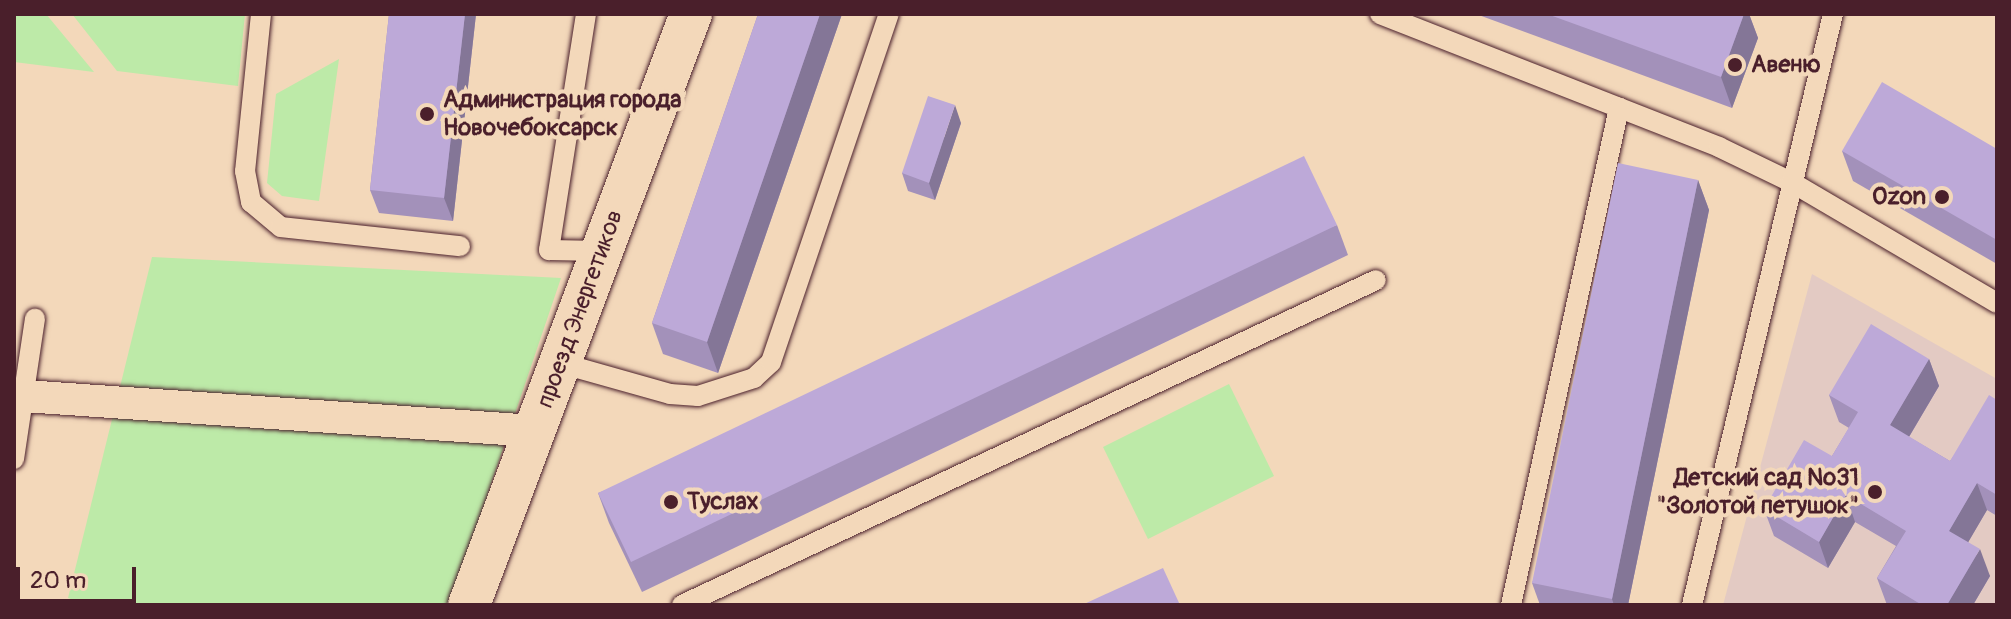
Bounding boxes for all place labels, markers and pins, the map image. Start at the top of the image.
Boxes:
place label: Авеню [1751,51,1821,79]
marker: Авеню [1726,56,1744,74]
place label: Администрация города Новочебоксарск [443,86,681,142]
marker: Администрация города Новочебоксарск [418,105,436,123]
place label: Ozon [1872,183,1926,211]
marker: Ozon [1933,188,1951,206]
place label: Детский сад №31 "Золотой петушок" [1656,464,1859,520]
marker: Детский сад №31 "Золотой петушок" [1866,483,1884,501]
place label: Туслах [687,488,759,516]
marker: Туслах [662,493,680,511]

